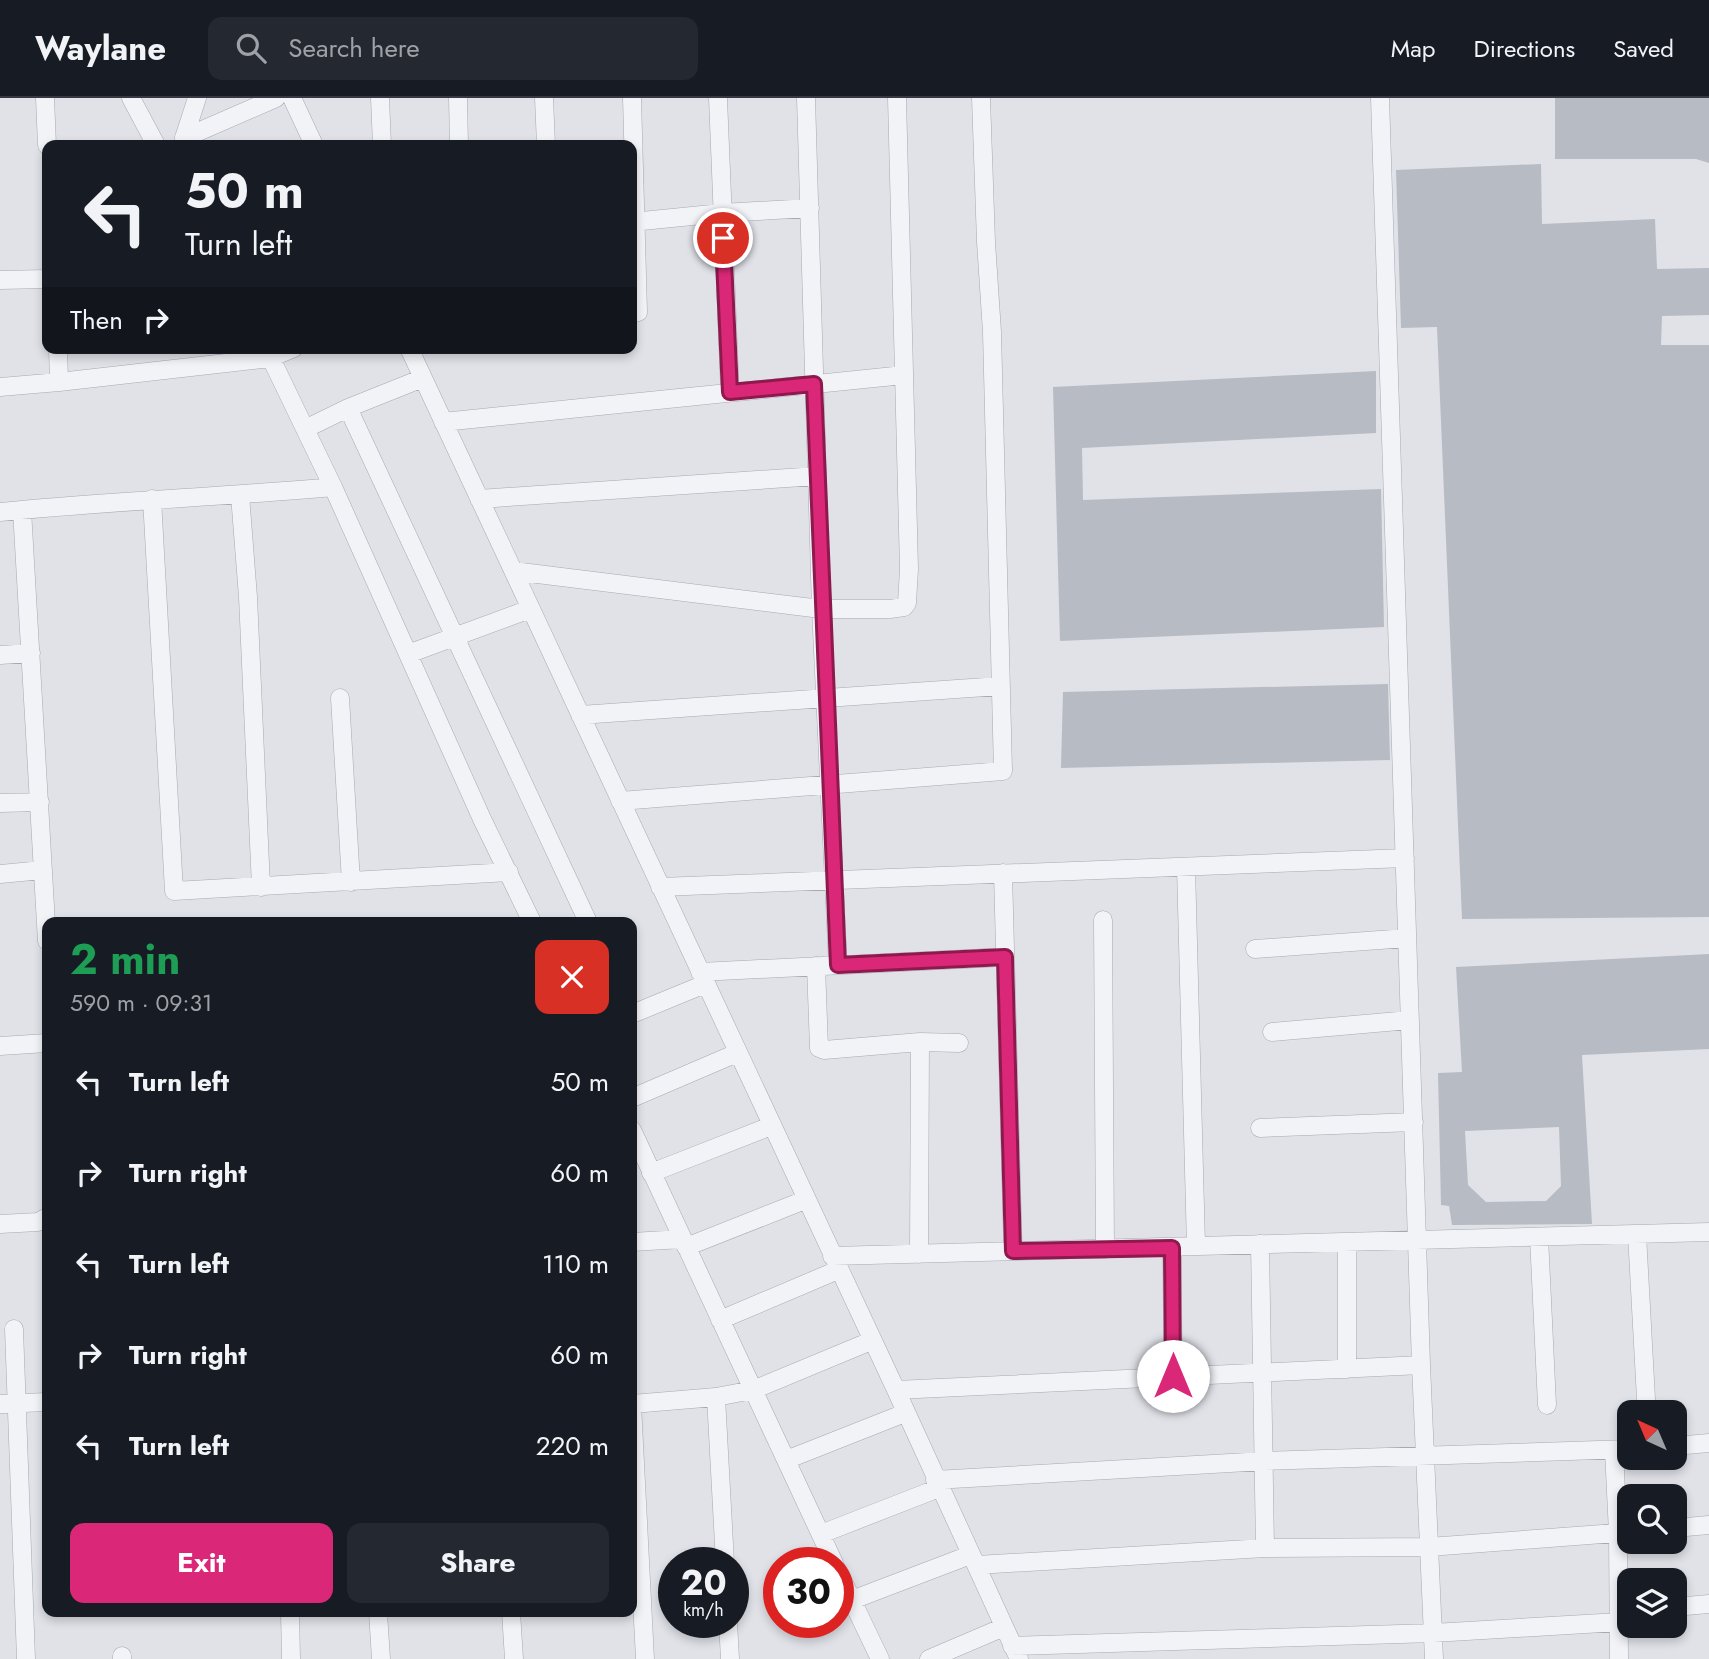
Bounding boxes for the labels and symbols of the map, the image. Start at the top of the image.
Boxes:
pin [693,208,753,268]
position arrow [1136,1339,1210,1413]
north arrow [1617,1400,1687,1470]
speed limit sign: 30 [763,1547,854,1638]

